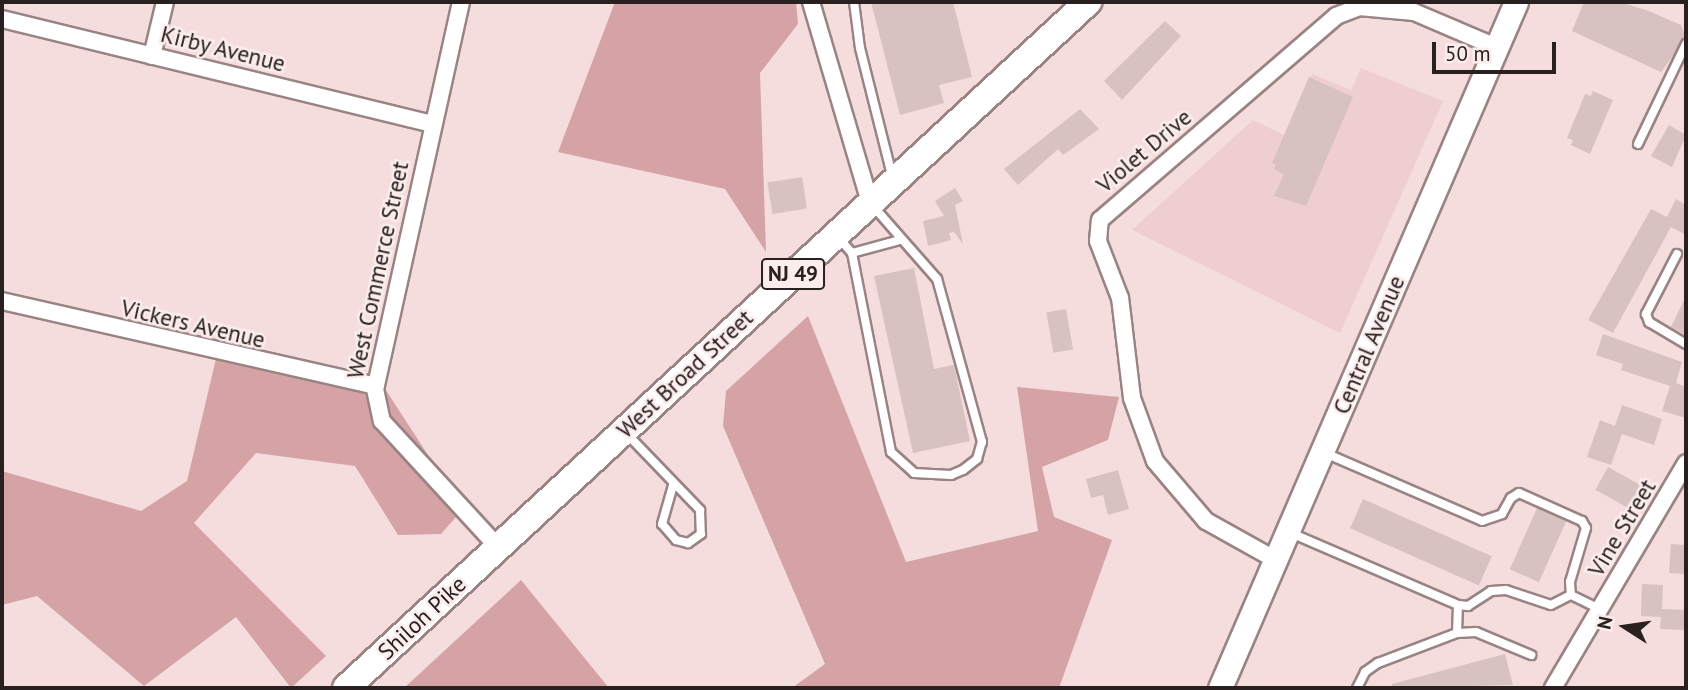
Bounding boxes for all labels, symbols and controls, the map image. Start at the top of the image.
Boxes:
street label: Kirby Avenue [157,20,289,78]
scale bar [1436,28,1560,72]
text: 50 m [1445,40,1491,67]
street label: Violet Drive [1091,103,1197,199]
street label: West Commerce Street [341,159,415,381]
road number: NJ 49 [760,256,826,292]
street label: Central Avenue [1327,271,1411,419]
street label: Vickers Avenue [118,294,268,354]
street label: West Broad Street [611,304,759,444]
street label: Vine Street [1582,474,1662,582]
street label: Shiloh Pike [372,570,472,666]
north arrow [1590,592,1660,662]
text: N [1591,614,1617,631]

